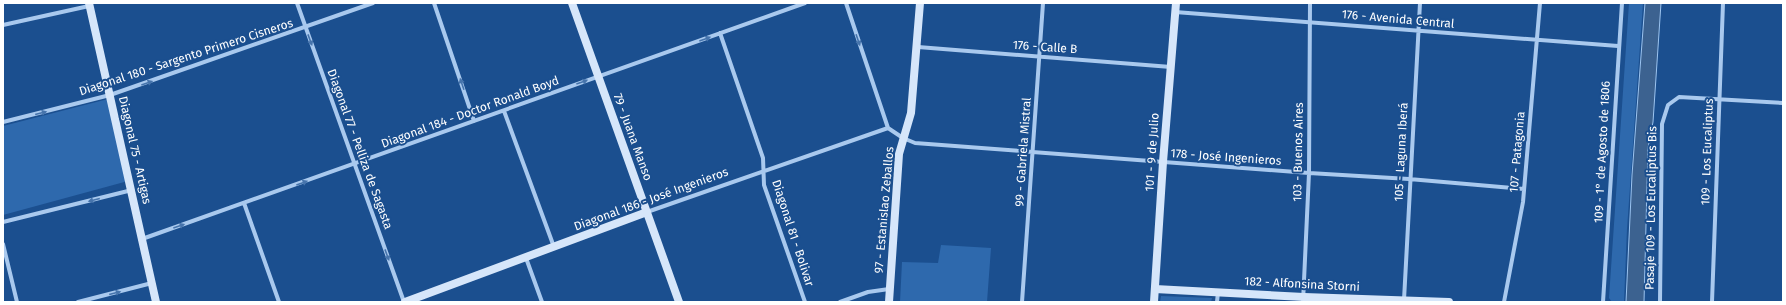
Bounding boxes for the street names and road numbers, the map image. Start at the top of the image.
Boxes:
street label: 176 - Avenida Central [1341,7,1455,31]
street label: Diagonal 180 - Sargento Primero Cisneros [77,16,295,98]
street label: 176 - Calle B [1012,38,1078,56]
street label: Diagonal 77 - Pelliza de Sagasta [324,67,396,231]
street label: Diagonal 184 - Doctor Ronald Boyd [379,73,561,151]
street label: 109 - 1° de Agosto de 1806 [1591,80,1613,224]
street label: 79 - Juana Manso [611,91,655,183]
street label: Diagonal 75 - Artigas [116,95,154,206]
street label: 99 - Gabriela Mistral [1012,96,1034,207]
street label: 109 - Los Eucaliptus [1698,98,1716,206]
street label: 103 - Buenos Aires [1290,102,1306,202]
street label: 105 - Laguna Iberá [1391,102,1411,202]
street label: 107 - Patagonia [1506,111,1528,193]
street label: 101 - 9 de Julio [1142,112,1162,192]
street label: Pasaje 109 - Los Eucaliptus Bis [1643,125,1659,290]
street label: 97 - Estanislao Zeballos [871,146,897,274]
street label: 178 - José Ingenieros [1170,146,1282,168]
street label: Diagonal 186 - José Ingenieros [572,164,730,233]
street label: Diagonal 81 - Bolivar [769,178,817,289]
street label: 182 - Alfonsina Storni [1244,274,1360,294]

